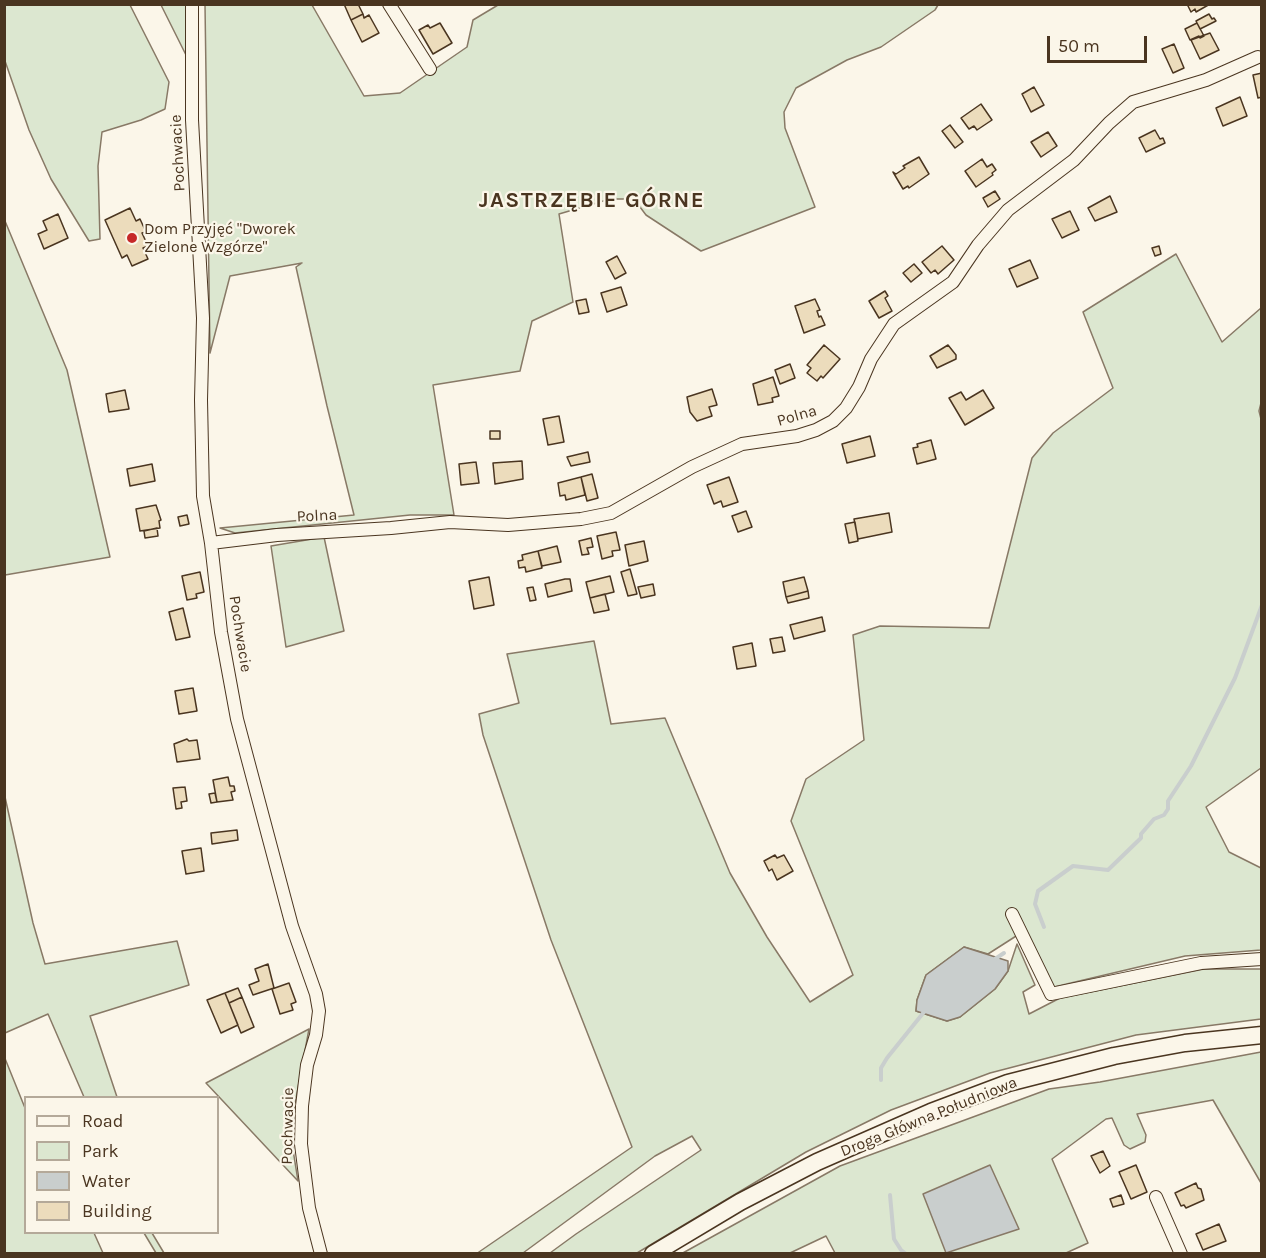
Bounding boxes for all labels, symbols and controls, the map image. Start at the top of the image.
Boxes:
scale bar [1050,24,1150,62]
text: 50 m [1058,35,1100,57]
street label: Pochwacie [166,114,190,192]
district label: JASTRZĘBIE GÓRNE [479,188,705,214]
place label: Dom Przyjęć "Dworek Zielone Wzgórze" [144,219,296,257]
marker: Dom Przyjęć "Dworek Zielone Wzgórze" [125,231,139,245]
street label: Polna [775,401,819,431]
street label: Polna [296,505,338,527]
street label: Pochwacie [224,594,256,674]
street label: Droga Główna Południowa [838,1073,1020,1161]
street label: Pochwacie [278,1087,298,1165]
legend [24,1096,219,1234]
text: Road [82,1110,123,1132]
text: Park [82,1140,119,1162]
text: Water [82,1170,130,1192]
text: Building [82,1200,152,1222]

